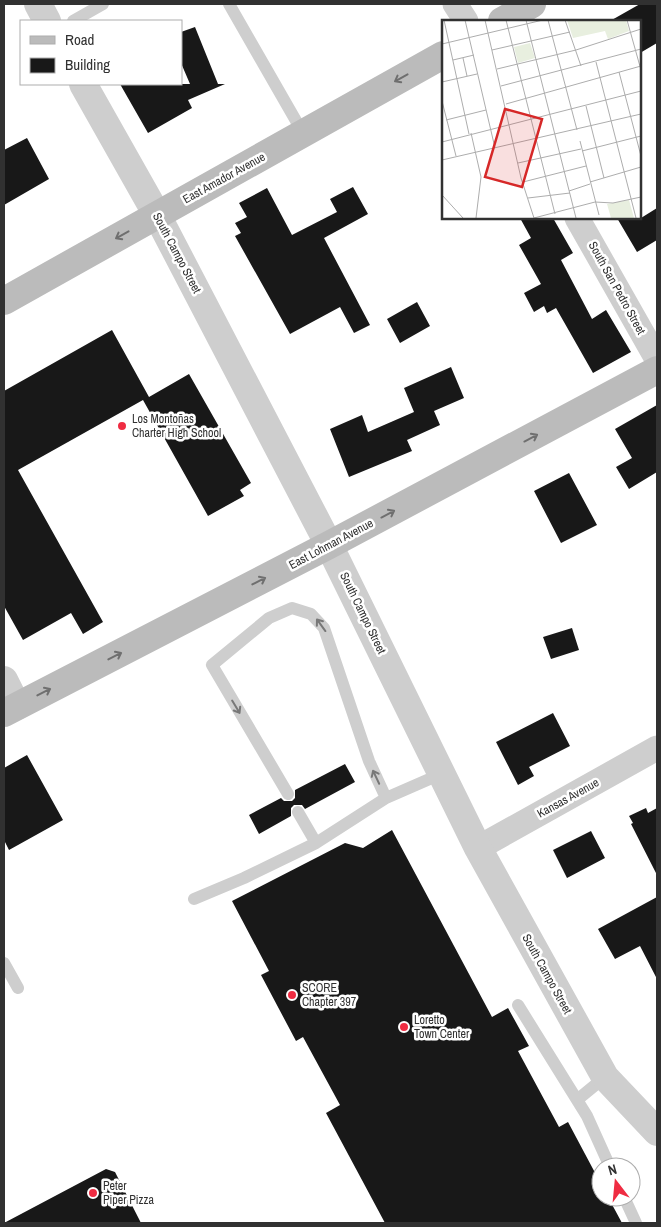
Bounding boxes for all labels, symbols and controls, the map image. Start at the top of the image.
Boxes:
legend [20,20,182,85]
inset map [442,20,641,219]
text: Road [65,29,94,50]
text: Building [65,54,110,75]
one-way arrow [394,74,409,84]
street label: East Amador Avenue [180,149,268,207]
street label: South Campo Street [149,210,205,296]
one-way arrow [115,231,130,240]
street label: South San Pedro Street [585,239,649,338]
place label: Los Montoñas Charter High School [132,411,221,441]
marker: Los Montoñas Charter High School [116,420,128,432]
one-way arrow [523,432,538,442]
one-way arrow [380,509,395,519]
street label: East Lohman Avenue [286,515,376,573]
street label: South Campo Street [336,569,390,657]
one-way arrow [252,576,267,586]
one-way arrow [315,619,326,632]
one-way arrow [107,651,122,660]
one-way arrow [37,687,52,697]
one-way arrow [232,700,242,714]
one-way arrow [371,770,381,785]
street label: Kansas Avenue [534,774,602,822]
street label: South Campo Street [518,931,576,1017]
place label: SCORE Chapter 397 [302,980,357,1010]
marker: SCORE Chapter 397 [286,989,298,1001]
place label: Loretto Town Center [414,1012,470,1042]
marker: Loretto Town Center [398,1021,410,1033]
north arrow [591,1157,641,1207]
text: N [606,1160,619,1179]
place label: Peter Piper Pizza [103,1178,154,1208]
marker: Peter Piper Pizza [87,1187,99,1199]

